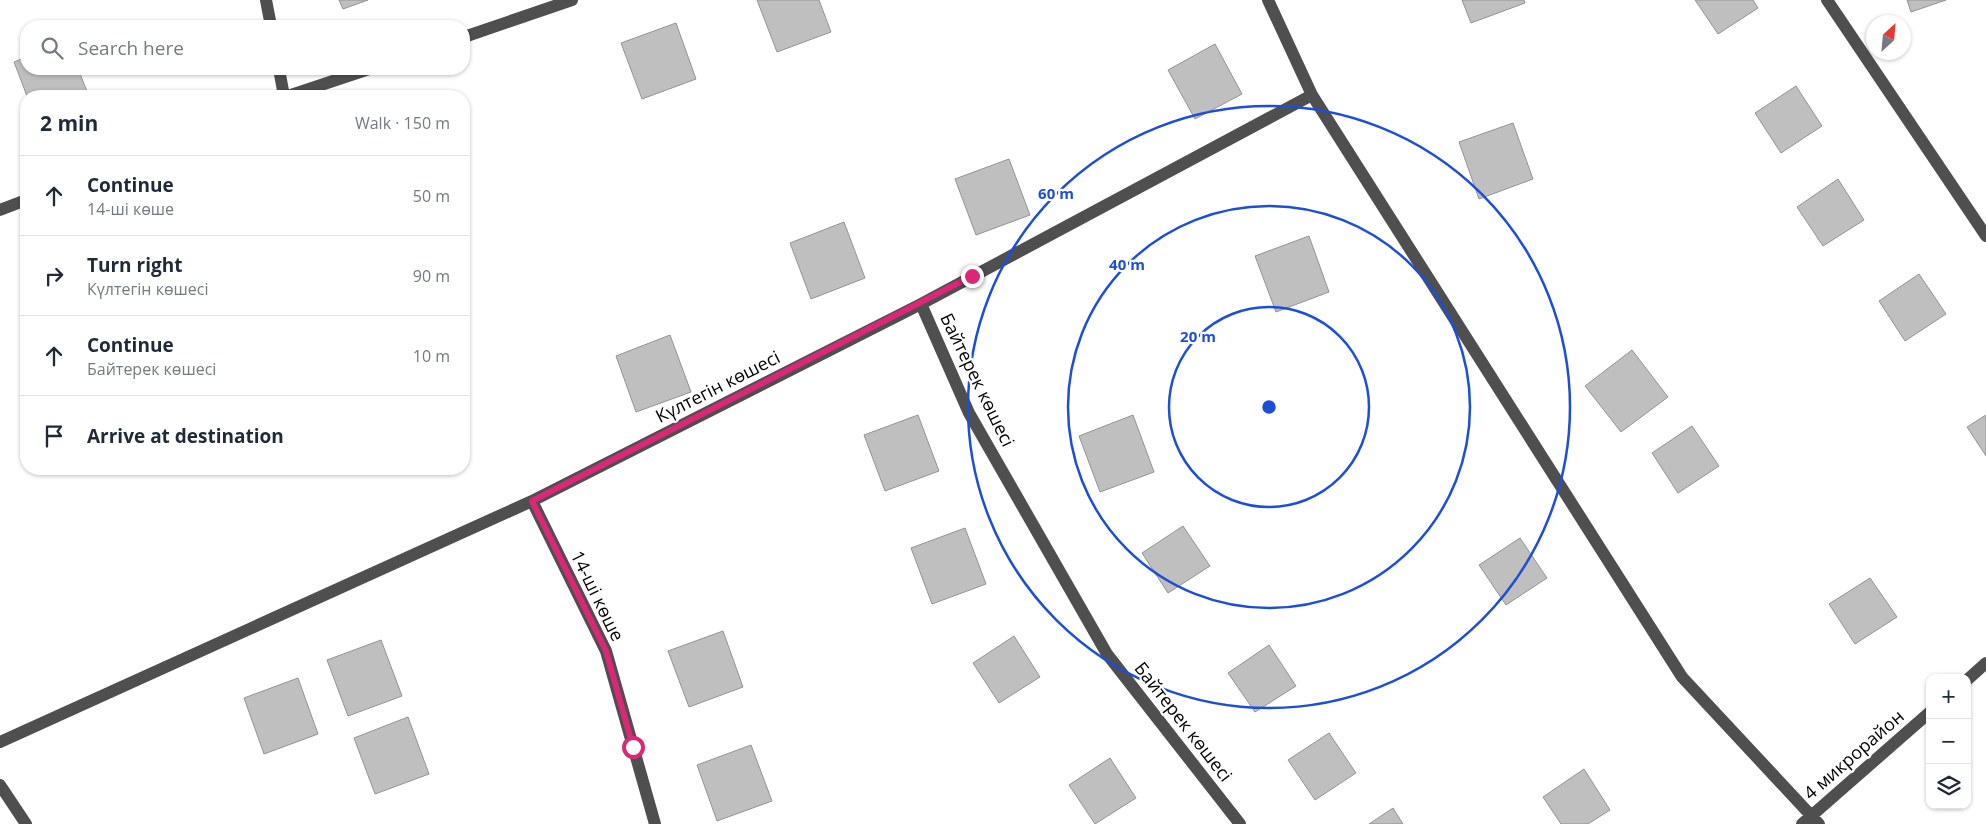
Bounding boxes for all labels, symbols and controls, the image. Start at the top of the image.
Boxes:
north arrow [1866,15,1911,60]
search box [20,20,470,75]
icon: search [38,34,66,62]
text: Search here [78,35,184,61]
text: 2 min [40,109,98,137]
text: Walk · 150 m [355,112,450,134]
text: Continue [87,172,174,198]
icon: ahead [40,182,68,210]
text: 60 m [1038,183,1074,203]
text: 50 m [413,185,450,207]
text: 14-ші көше [87,198,174,220]
text: Turn right [87,252,182,278]
text: 40 m [1109,254,1145,274]
icon: right [40,262,68,290]
text: 90 m [413,265,450,287]
route end [961,265,984,288]
text: Күлтегін көшесі [87,278,208,300]
street label: Байтерек көшесі [935,309,1021,450]
text: 20 m [1180,326,1216,346]
text: Continue [87,332,174,358]
icon: ahead [40,342,68,370]
street label: Күлтегін көшесі [651,344,784,428]
text: 10 m [413,345,450,367]
text: Байтерек көшесі [87,358,216,380]
centre of rings [1260,398,1278,416]
icon: arrive [40,422,68,450]
text: Arrive at destination [87,423,284,449]
street label: 14-ші көше [566,546,630,645]
street label: Байтерек көшесі [1130,657,1238,786]
map controls [1926,674,1971,809]
button: + [1926,674,1971,719]
street label: 4 микрорайон [1798,704,1909,804]
button: − [1926,719,1971,764]
route start [622,736,645,759]
button: layers [1926,764,1971,809]

